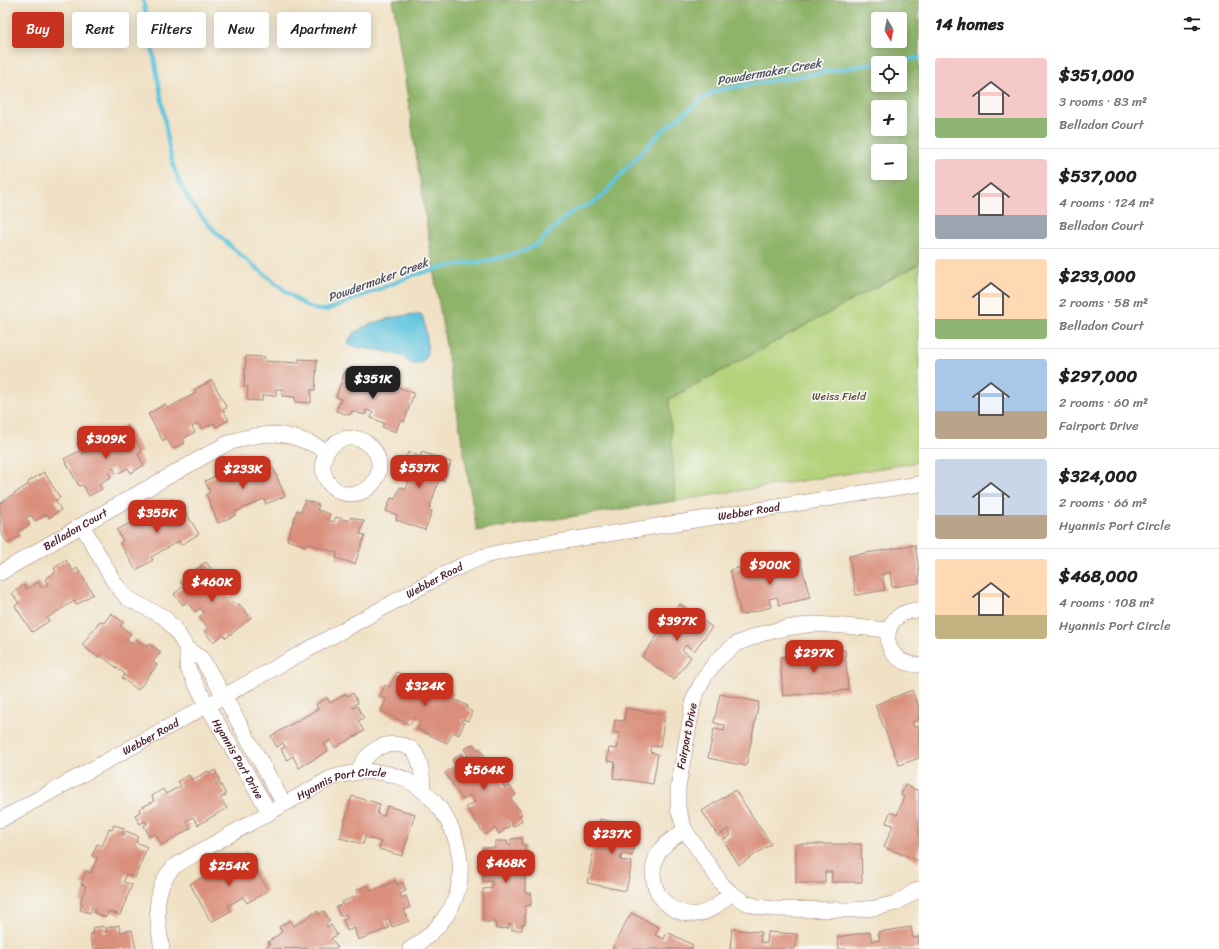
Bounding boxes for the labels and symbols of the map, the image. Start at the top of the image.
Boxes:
north arrow [871,12,907,48]
water label: Powdermaker Creek [715,52,825,92]
water label: Powdermaker Creek [325,251,433,308]
pin: $351K [345,366,401,400]
park label: Weiss Field [812,387,867,406]
pin: $309K [78,426,134,460]
pin: $537K [391,455,447,489]
pin: $233K [215,456,271,490]
street label: Webber Road [716,497,782,526]
pin: $355K [129,500,185,534]
street label: Belladon Court [39,503,111,555]
pin: $900K [742,552,798,586]
street label: Webber Road [402,557,467,603]
pin: $460K [184,569,240,603]
pin: $397K [649,608,705,642]
pin: $297K [786,640,842,674]
pin: $324K [397,673,453,707]
street label: Fairport Drive [671,701,703,771]
street label: Webber Road [119,713,184,760]
street label: Hyannis Port Drive [207,715,269,803]
pin: $564K [456,757,512,791]
street label: Hyannis Port Circle [293,762,388,805]
pin: $237K [584,821,640,855]
pin: $468K [478,850,534,884]
pin: $254K [201,853,257,887]

